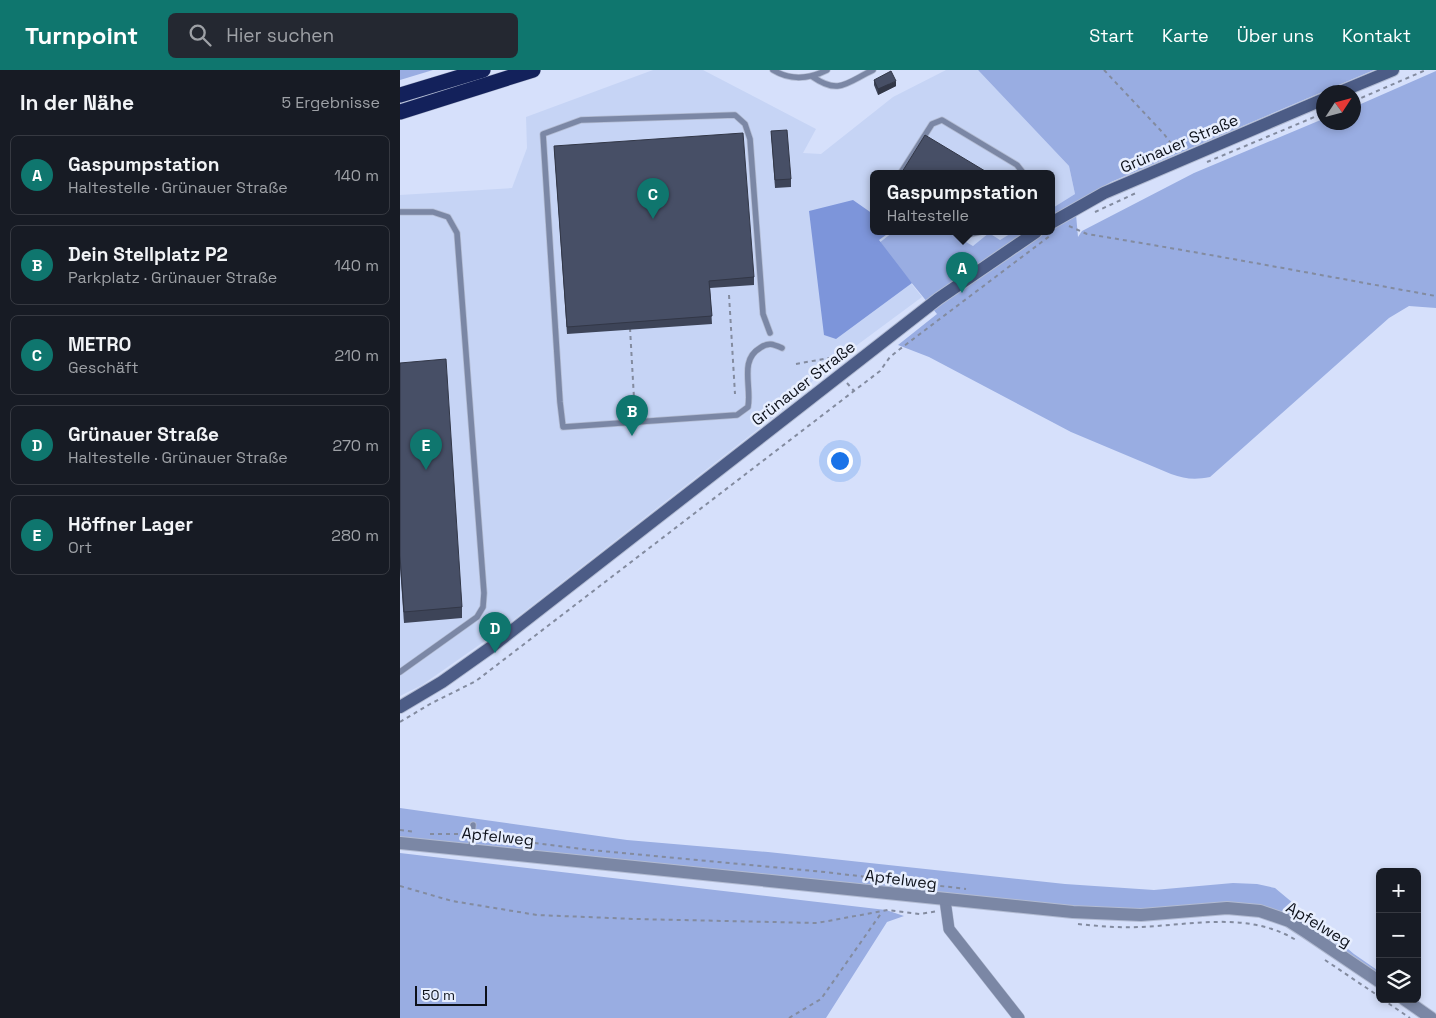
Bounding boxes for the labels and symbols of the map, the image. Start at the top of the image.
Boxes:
north arrow [1316,85,1361,130]
street label: Grünauer Straße [1117,109,1241,178]
pin: C [637,178,669,219]
pin: A [946,252,978,293]
street label: Grünauer Straße [747,336,860,431]
pin: B [616,395,648,436]
pin: E [410,429,442,470]
your location [827,448,853,474]
pin: D [479,612,511,653]
street label: Apfelweg [461,822,535,851]
street label: Apfelweg [864,865,938,894]
street label: Apfelweg [1282,897,1355,952]
scale bar [415,983,488,1006]

